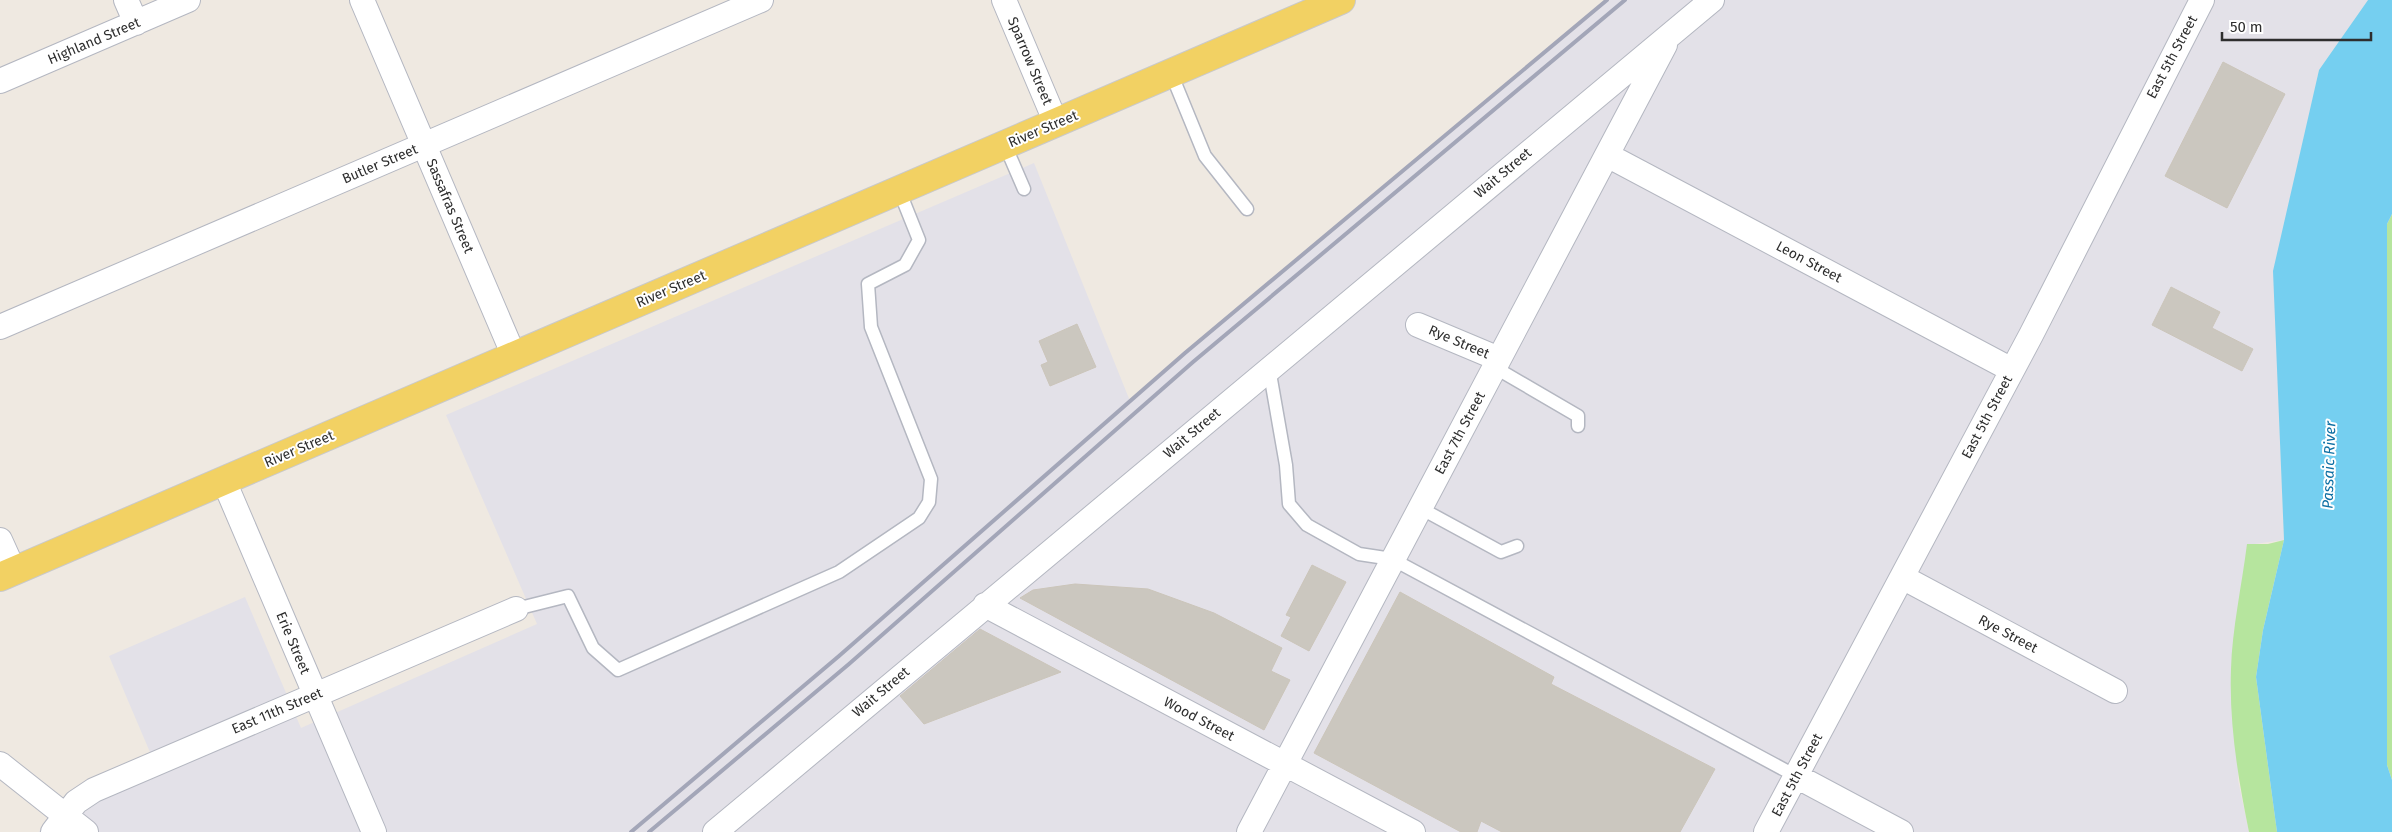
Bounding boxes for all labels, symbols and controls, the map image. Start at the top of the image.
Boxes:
scale bar [2222,10,2371,42]
street label: East 5th Street [2143,12,2202,102]
street label: Highland Street [45,13,144,68]
street label: Sparrow Street [1004,15,1057,108]
text: 50 m [2230,18,2263,36]
street label: River Street [1006,106,1081,151]
street label: Butler Street [340,140,421,188]
street label: Wait Street [1471,144,1536,202]
street label: Sassafras Street [422,156,478,257]
street label: Leon Street [1773,238,1846,287]
street label: River Street [634,266,709,311]
street label: Rye Street [1426,322,1493,363]
street label: East 5th Street [1958,372,2017,462]
street label: East 7th Street [1431,388,1489,477]
street label: Wait Street [1160,404,1225,462]
water label: Passaic River [2318,419,2340,509]
street label: River Street [262,426,337,471]
street label: Erie Street [272,609,314,678]
street label: Rye Street [1975,611,2041,657]
street label: Wait Street [849,663,914,721]
street label: East 11th Street [229,684,326,738]
street label: Wood Street [1161,693,1238,745]
street label: East 5th Street [1768,730,1827,820]

